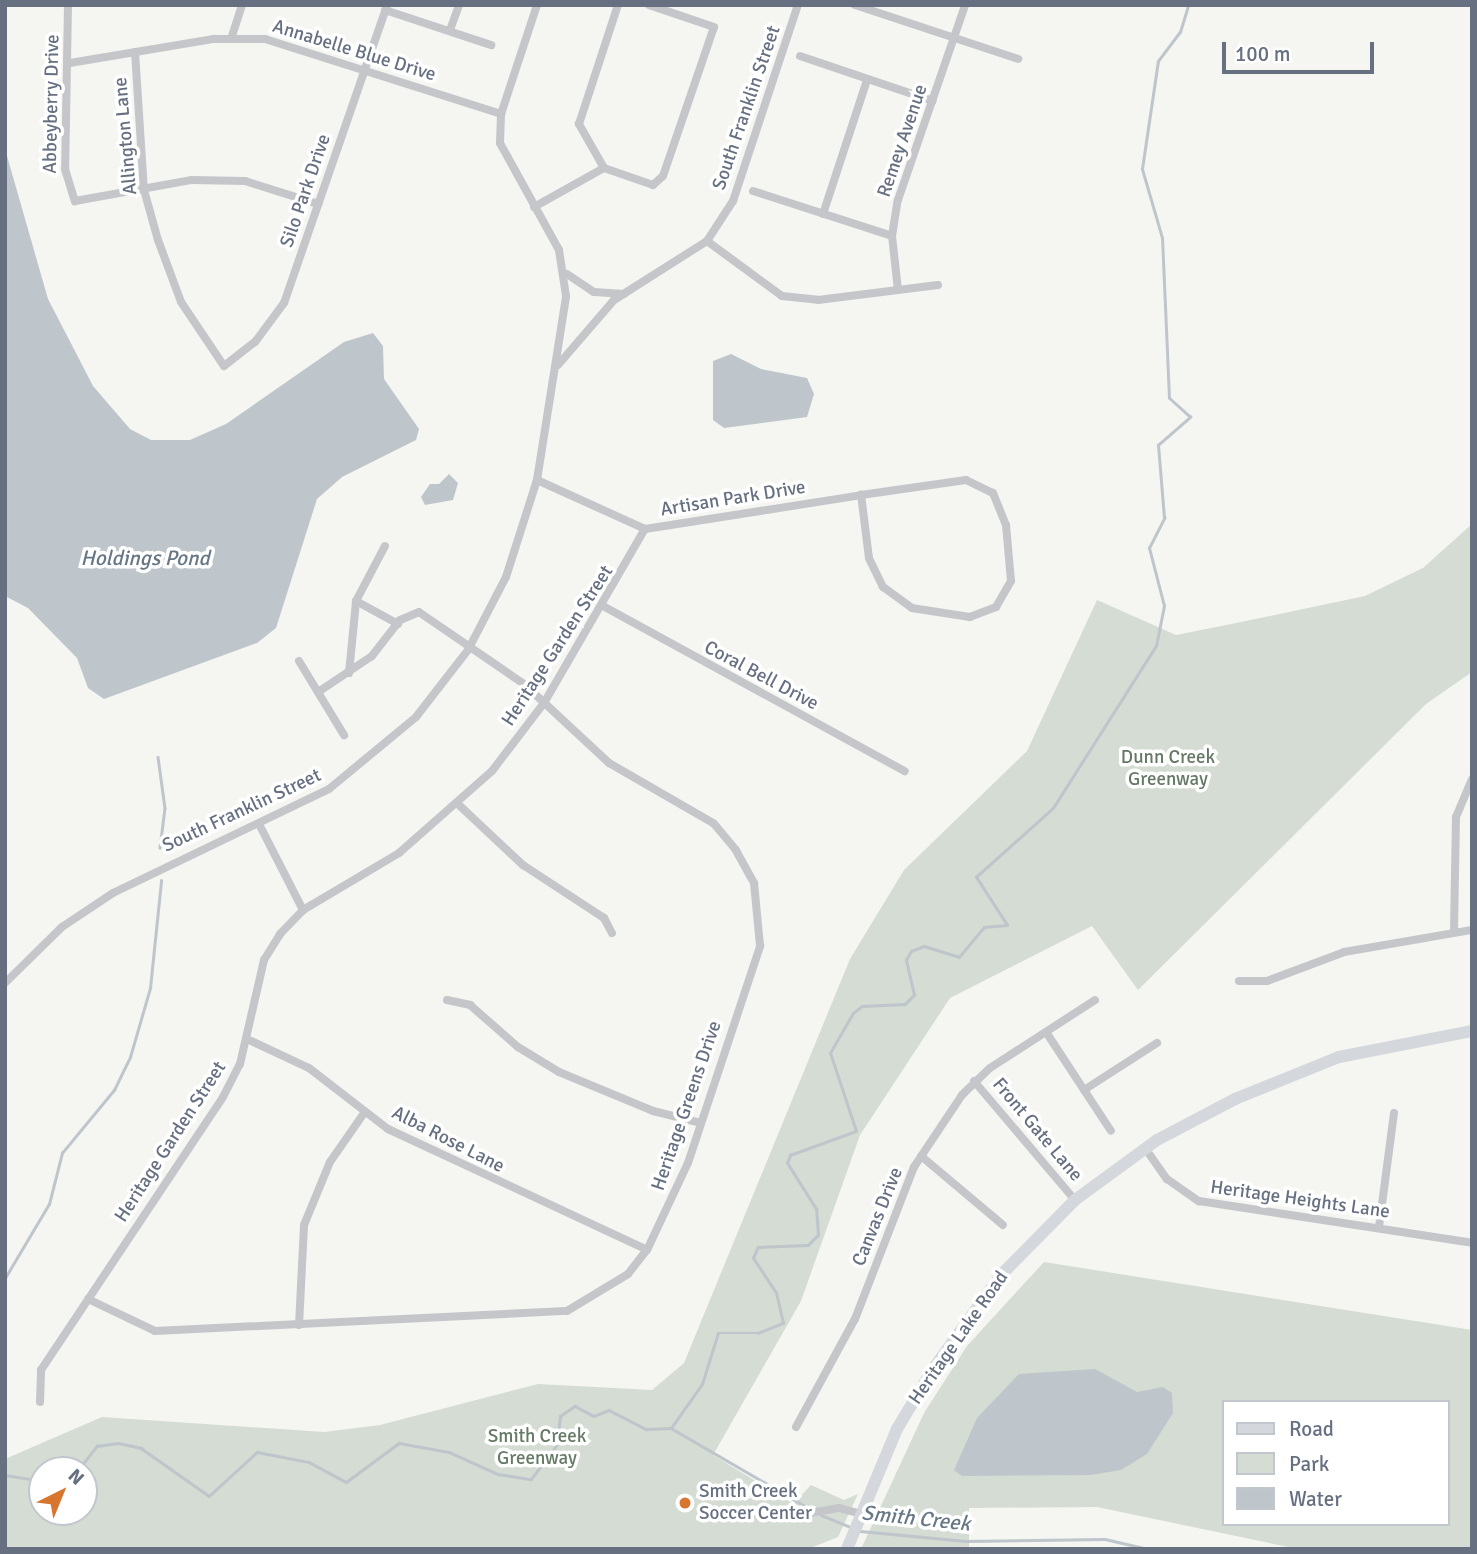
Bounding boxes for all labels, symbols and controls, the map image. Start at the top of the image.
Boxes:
street label: Annabelle Blue Drive [270,15,438,87]
street label: South Franklin Street [708,23,786,193]
scale bar [1225,28,1377,72]
street label: Abbeyberry Drive [39,34,65,174]
text: 100 m [1235,41,1290,67]
street label: Allington Lane [110,76,142,196]
street label: Remey Avenue [873,82,933,200]
street label: Silo Park Drive [276,131,336,251]
street label: Artisan Park Drive [659,476,807,522]
water label: Holdings Pond [80,545,210,571]
street label: Heritage Garden Street [498,561,618,731]
street label: Coral Bell Drive [700,636,822,716]
park label: Dunn Creek Greenway [1121,747,1215,791]
street label: South Franklin Street [159,764,325,858]
street label: Heritage Greens Drive [647,1018,727,1194]
street label: Heritage Garden Street [111,1057,231,1227]
street label: Front Gate Lane [987,1074,1087,1186]
street label: Alba Rose Lane [388,1102,508,1178]
street label: Canvas Drive [848,1164,908,1270]
street label: Heritage Heights Lane [1209,1176,1391,1224]
street label: Heritage Lake Road [904,1267,1014,1409]
legend [1222,1400,1449,1526]
text: Road [1289,1416,1334,1442]
park label: Smith Creek Greenway [488,1426,586,1470]
text: Park [1289,1451,1329,1477]
north arrow [28,1456,98,1526]
text: N [63,1464,89,1490]
place label: Smith Creek Soccer Center [699,1481,812,1525]
text: Water [1289,1486,1342,1512]
marker: Smith Creek Soccer Center [677,1495,693,1511]
water label: Smith Creek [860,1500,972,1536]

